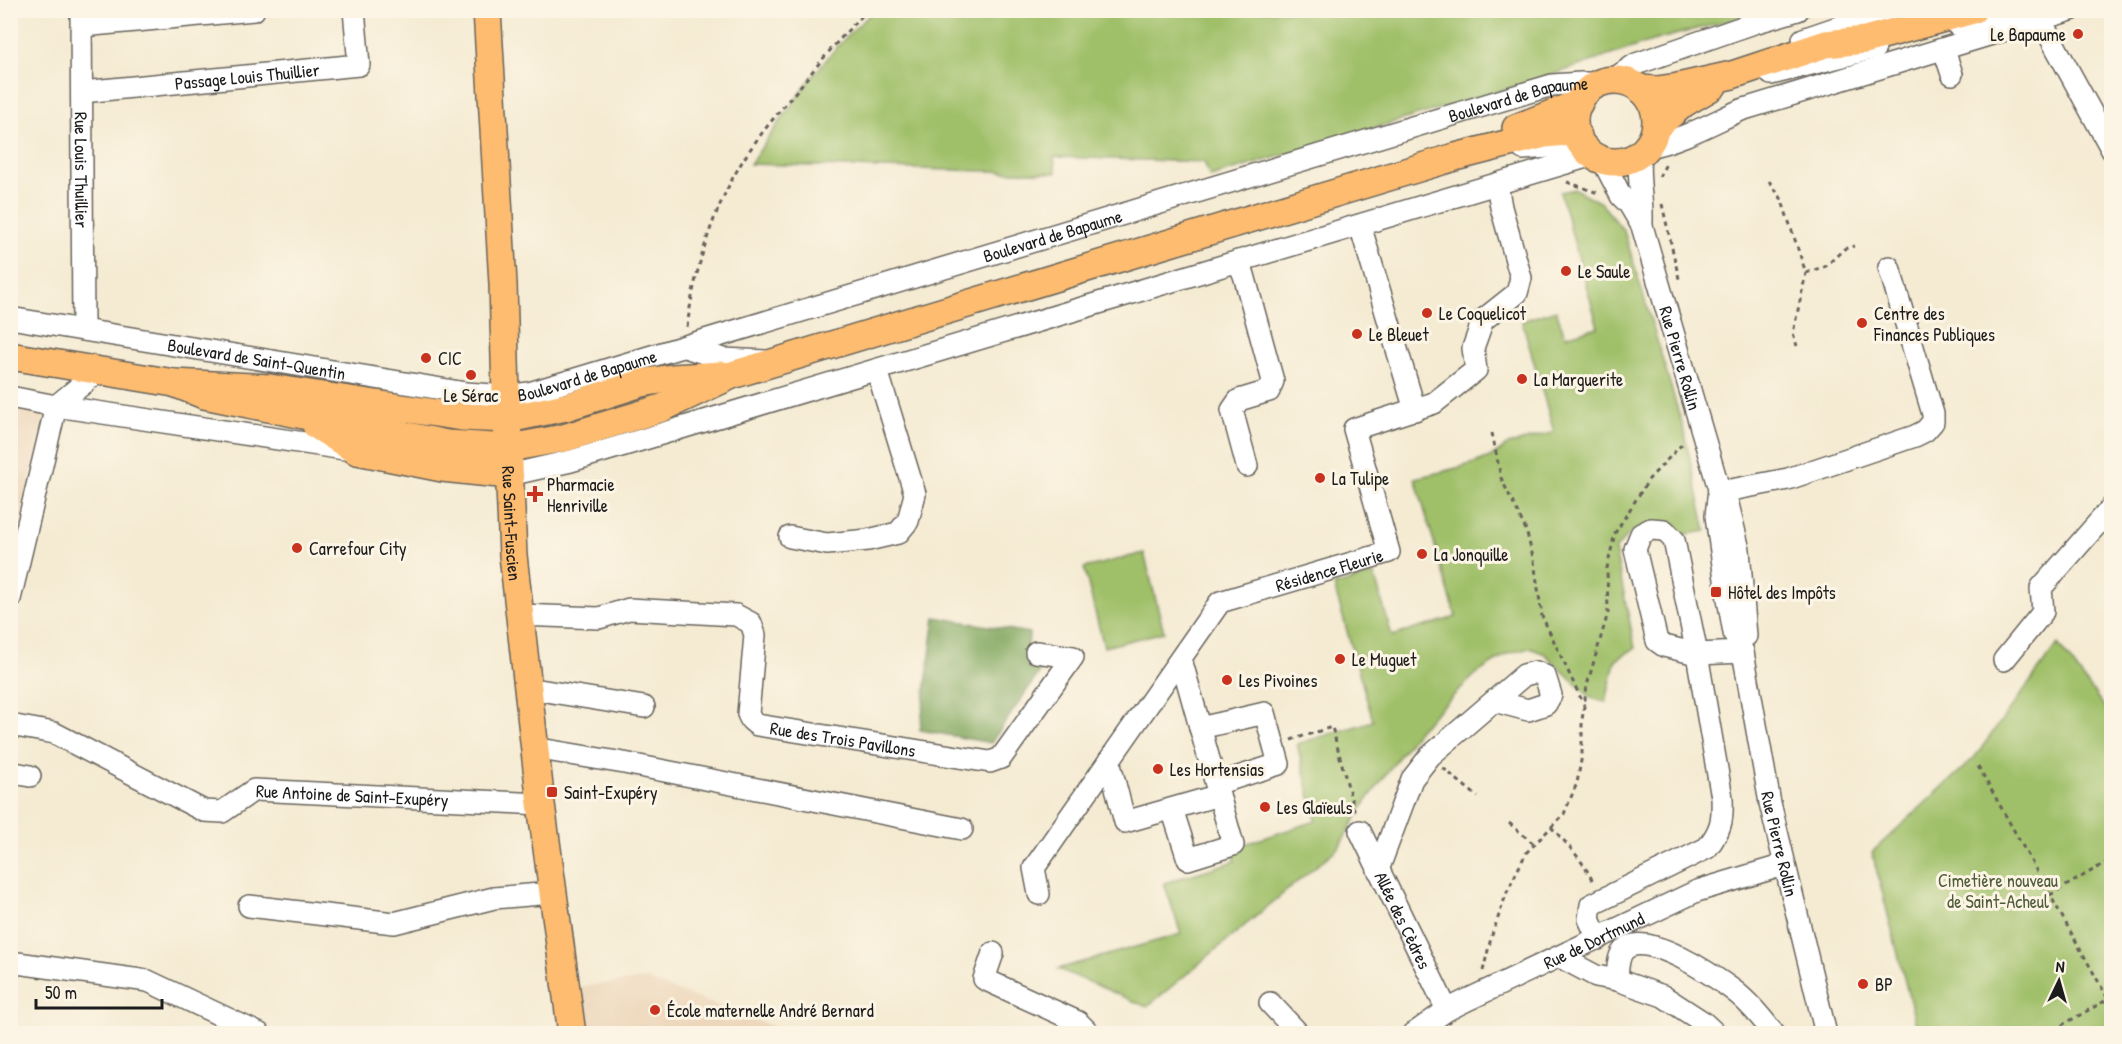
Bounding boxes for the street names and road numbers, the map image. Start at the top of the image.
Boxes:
street label: Passage Louis Thuillier [174,56,321,95]
street label: Boulevard de Bapaume [1445,71,1588,128]
street label: Rue Louis Thuillier [69,112,95,228]
street label: Boulevard de Bapaume [980,203,1125,268]
street label: Rue Pierre Rollin [1654,303,1708,413]
street label: Boulevard de Saint-Quentin [166,332,348,386]
street label: Boulevard de Bapaume [516,343,659,407]
street label: Rue Saint-Fuscien [497,465,528,582]
street label: Résidence Fleurie [1272,542,1386,597]
street label: Rue des Trois Pavillons [768,715,917,763]
street label: Rue Antoine de Saint-Exupéry [255,778,449,812]
street label: Rue Pierre Rollin [1756,789,1805,899]
street label: Allée des Cèdres [1369,867,1438,973]
street label: Rue de Dortmund [1539,905,1648,975]

